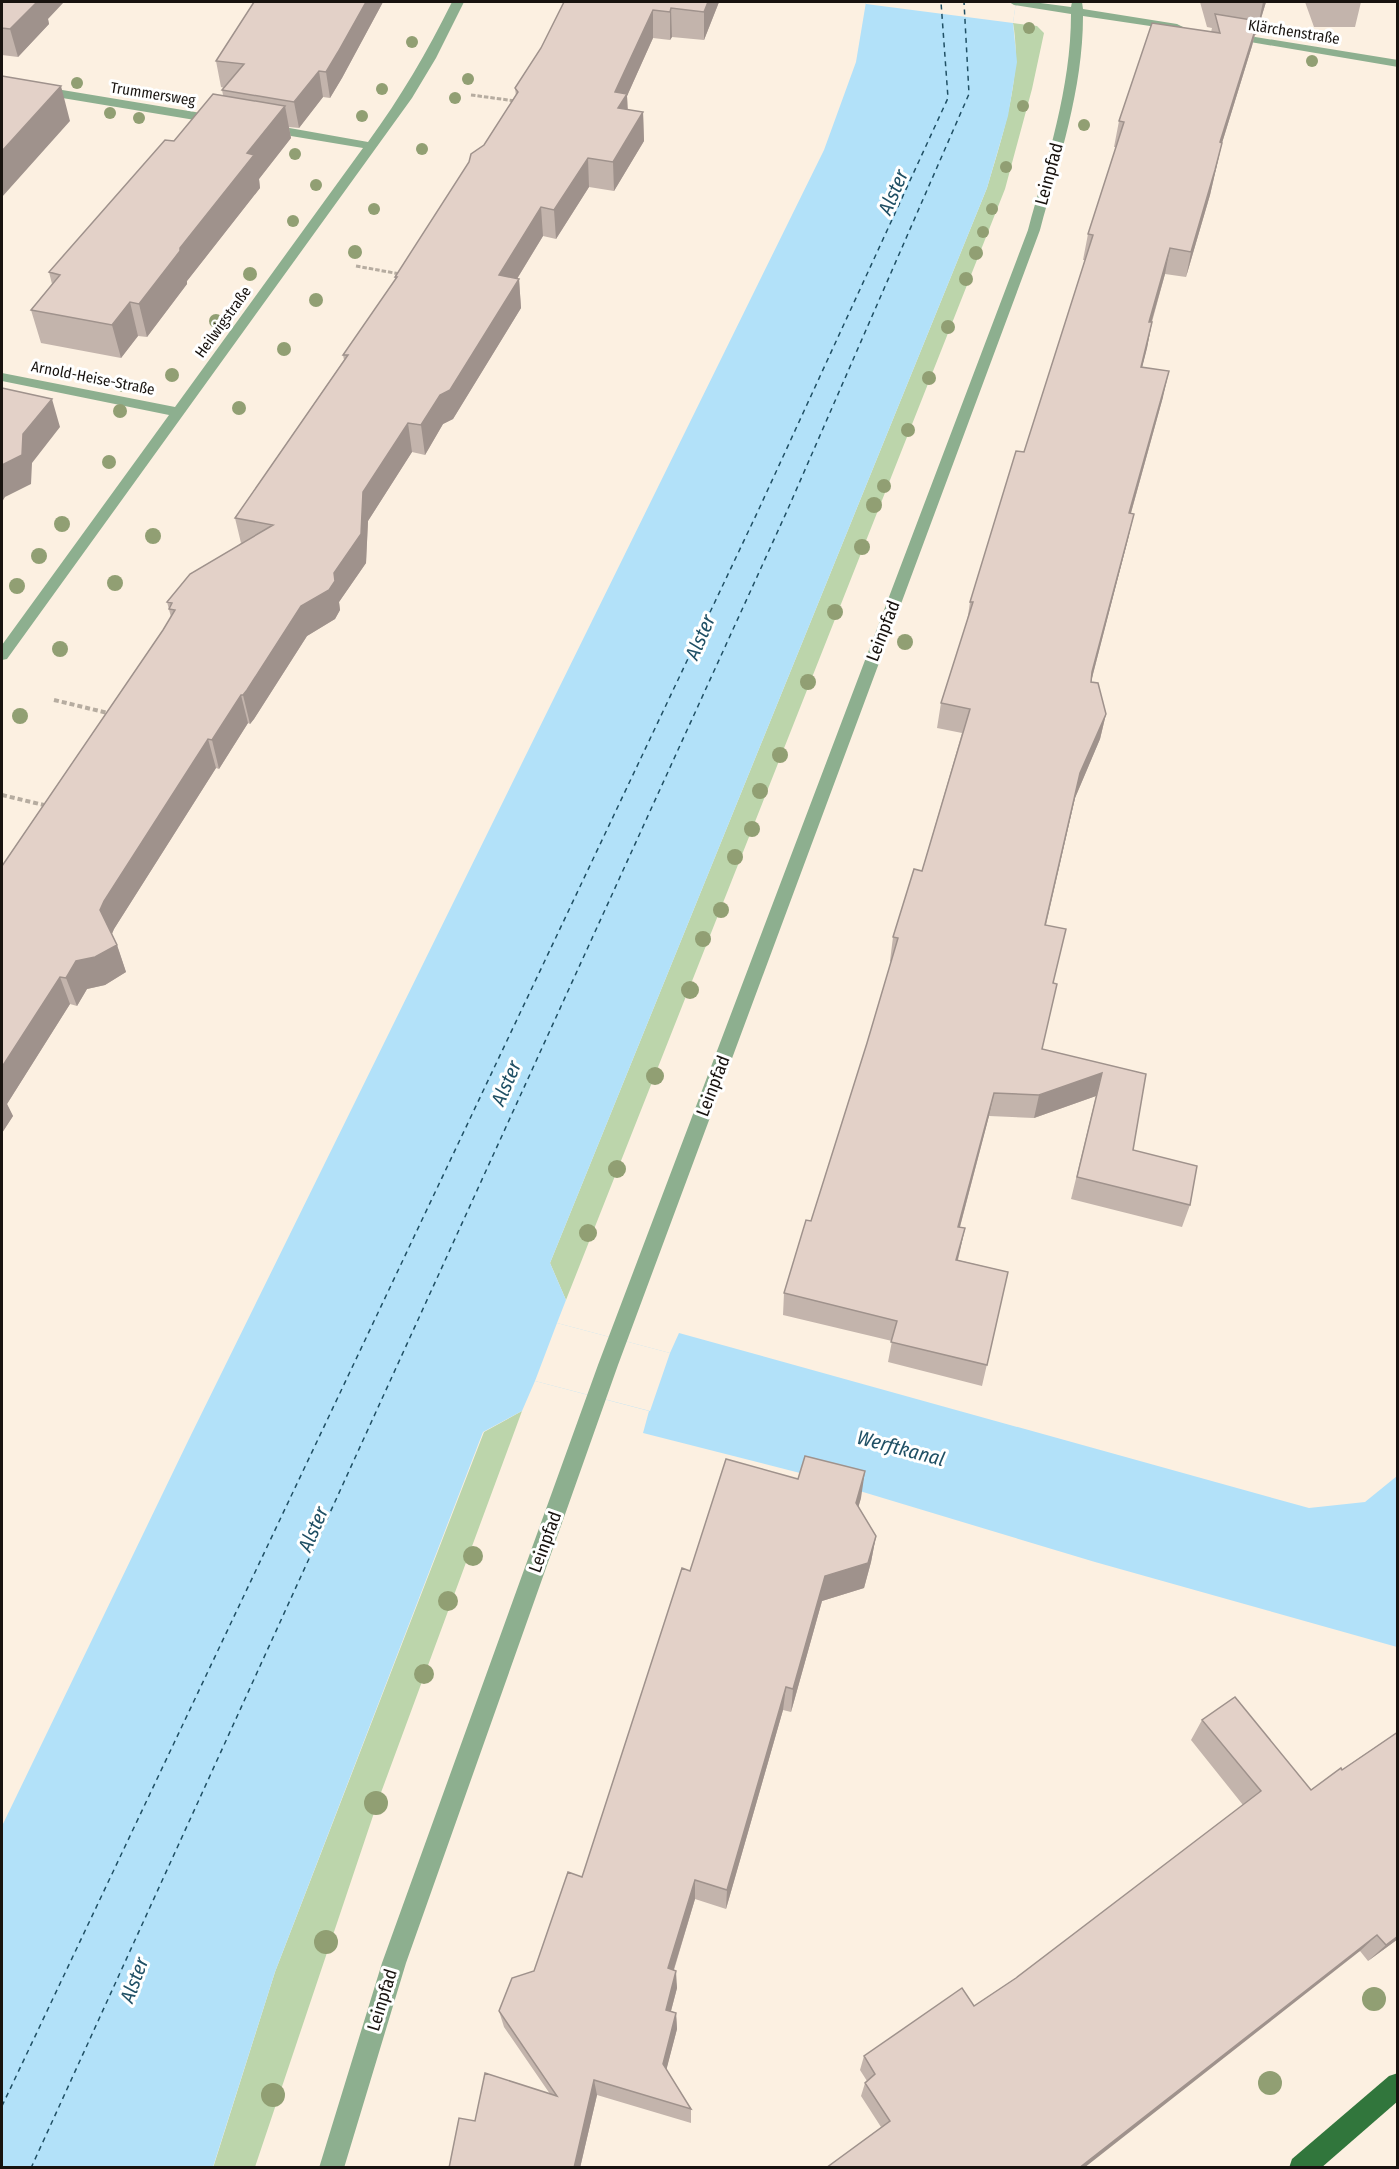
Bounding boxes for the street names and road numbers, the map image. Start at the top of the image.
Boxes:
street label: Klärchenstraße [1247,16,1341,48]
street label: Trummersweg [109,78,197,110]
street label: Leinpfad [1030,140,1068,208]
street label: Heilwigstraße [191,283,255,361]
street label: Arnold-Heise-Straße [30,357,156,399]
street label: Leinpfad [861,597,905,665]
street label: Leinpfad [691,1052,735,1120]
street label: Leinpfad [524,1508,566,1576]
street label: Leinpfad [362,1966,402,2034]

